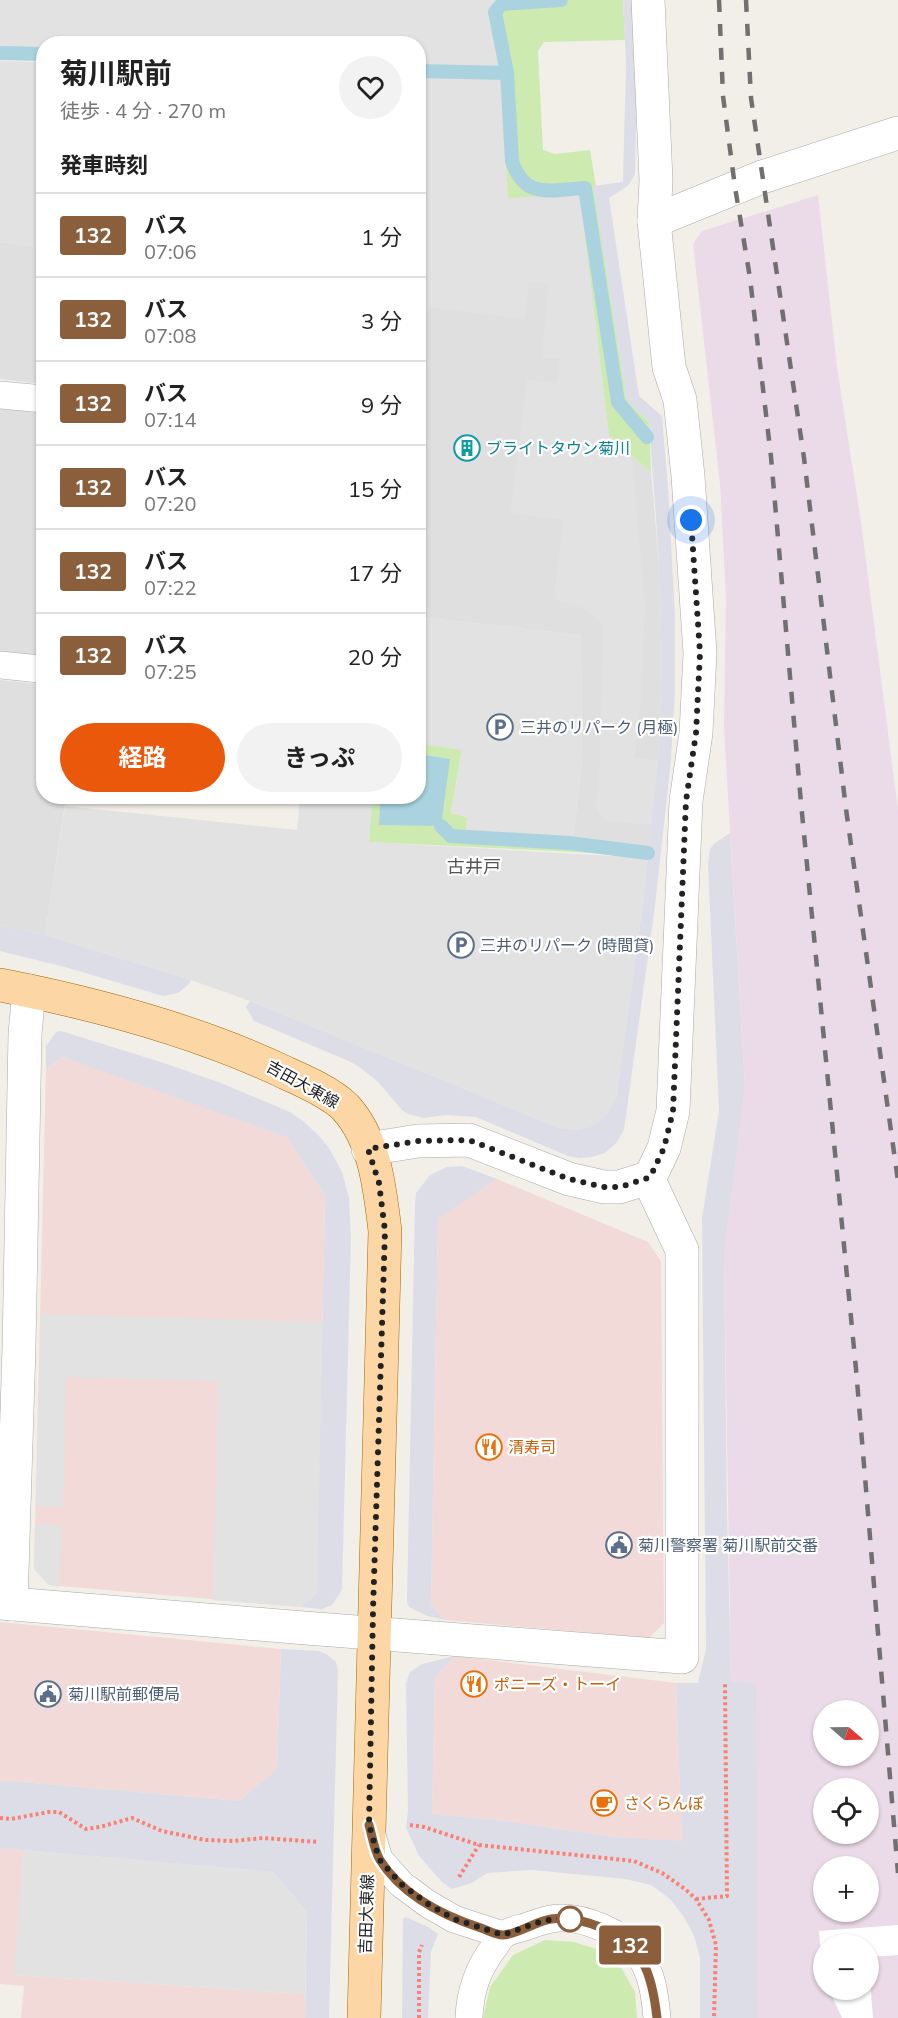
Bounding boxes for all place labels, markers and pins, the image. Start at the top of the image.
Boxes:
building icon: ブライトタウン菊川 [452,433,482,463]
place label: ブライトタウン菊川 [486,438,630,458]
parking icon: 三井のリパーク (月極) [485,712,515,742]
place label: 三井のリパーク (月極) [520,717,678,737]
parking icon: 三井のリパーク (時間貸) [446,930,476,960]
place label: 三井のリパーク (時間貸) [480,935,654,955]
restaurant icon: 清寿司 [474,1432,504,1462]
place label: 清寿司 [508,1437,556,1457]
public building icon: 菊川警察署 菊川駅前交番 [604,1530,634,1560]
place label: 菊川警察署 菊川駅前交番 [638,1535,818,1555]
restaurant icon: ポニーズ・トーイ [459,1669,489,1699]
place label: ポニーズ・トーイ [494,1674,621,1694]
public building icon: 菊川駅前郵便局 [33,1679,63,1709]
place label: 菊川駅前郵便局 [68,1684,180,1704]
cafe icon: さくらんぼ [589,1788,619,1818]
place label: さくらんぼ [624,1793,704,1813]
unlabelled marker [557,1906,583,1932]

